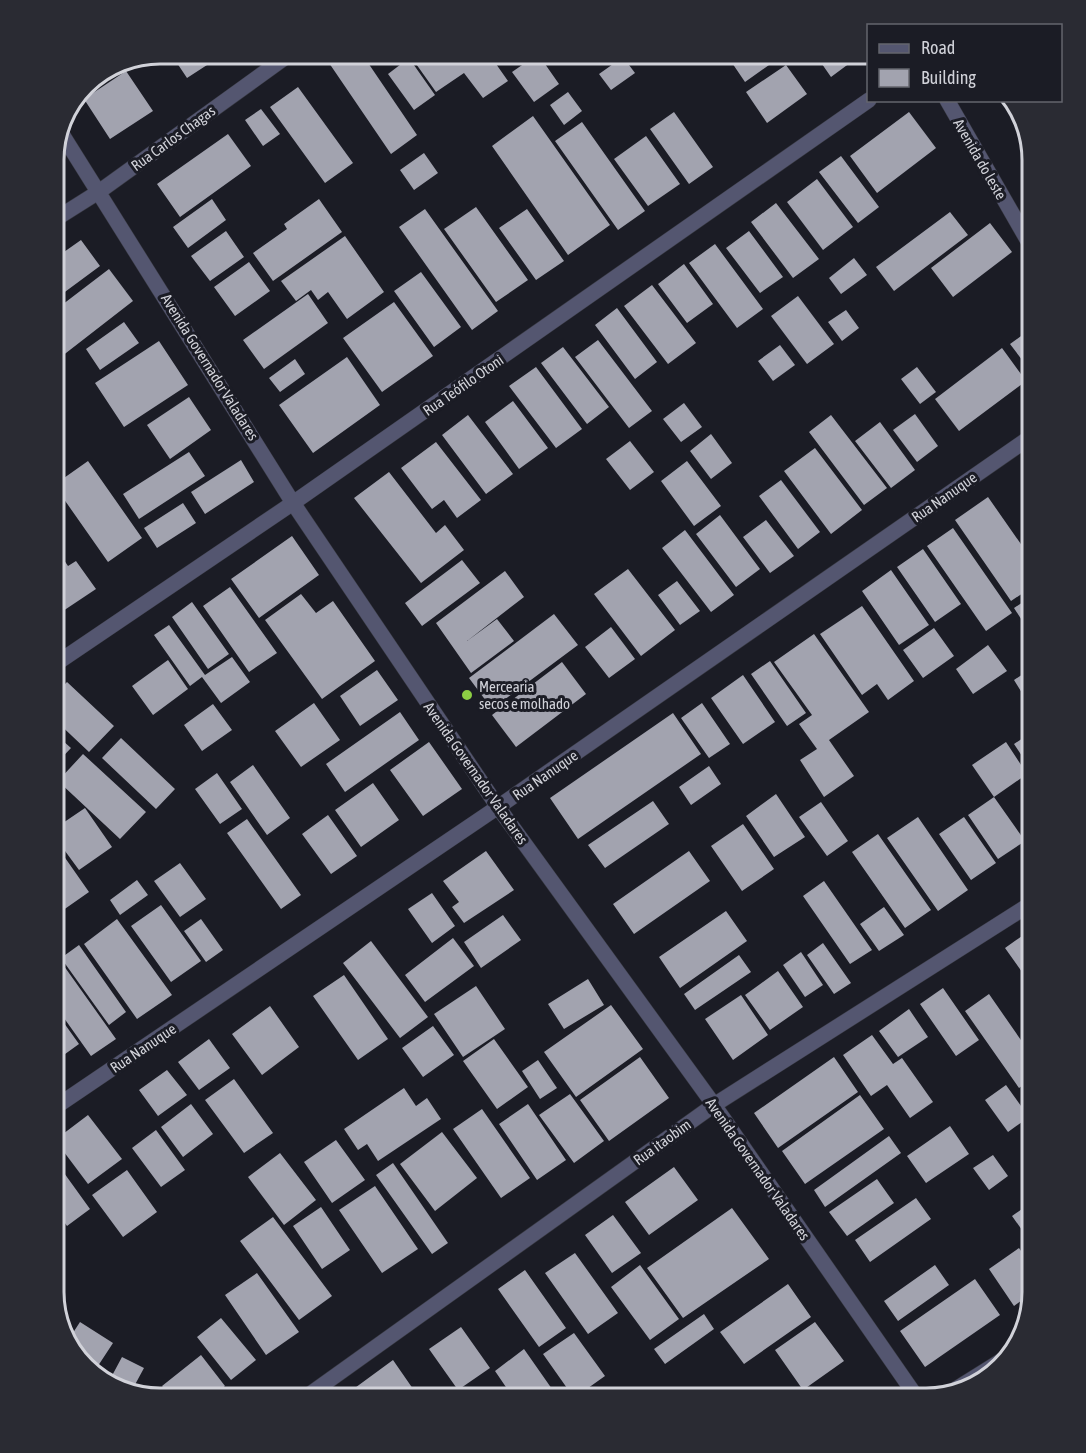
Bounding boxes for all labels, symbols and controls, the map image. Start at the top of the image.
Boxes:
legend [867,24,1062,102]
text: Road [921,37,955,58]
text: Building [921,67,976,88]
street label: Rua Carlos Chagas [128,102,218,174]
street label: Avenida do leste [950,116,1010,202]
street label: Avenida Governador Valadares [158,291,262,443]
street label: Rua Teófilo Otoni [419,351,507,419]
street label: Rua Nanuque [908,468,980,526]
place label: Mercearia secos e molhado [479,678,570,712]
marker: Mercearia secos e molhado [460,688,474,702]
street label: Avenida Governador Valadares [420,699,532,847]
street label: Rua Nanuque [509,746,581,804]
street label: Rua Nanuque [107,1020,179,1076]
street label: Avenida Governador Valadares [702,1095,814,1243]
street label: Rua itaobim [630,1115,694,1169]

